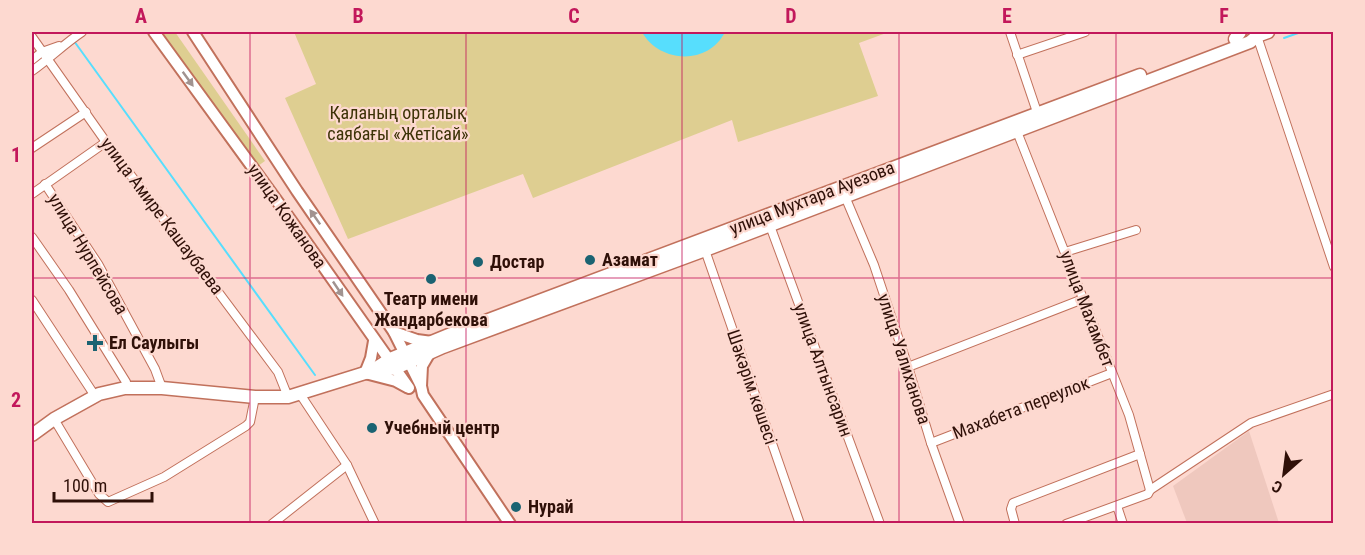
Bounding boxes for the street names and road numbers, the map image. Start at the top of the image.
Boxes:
street label: улица Амире Кашаубаева [96,133,228,298]
street label: улица Мухтара Ауезова [726,156,897,239]
street label: улица Кожанова [244,159,331,272]
street label: улица Нурпейсова [44,190,133,318]
street label: улица Махамбет [1056,248,1119,370]
street label: улица Уалиханова [873,291,935,427]
street label: улица Алтынсарин [790,300,857,439]
street label: Шәкәрім көшесі [723,327,782,447]
street label: Махабета переулок [949,372,1093,443]

